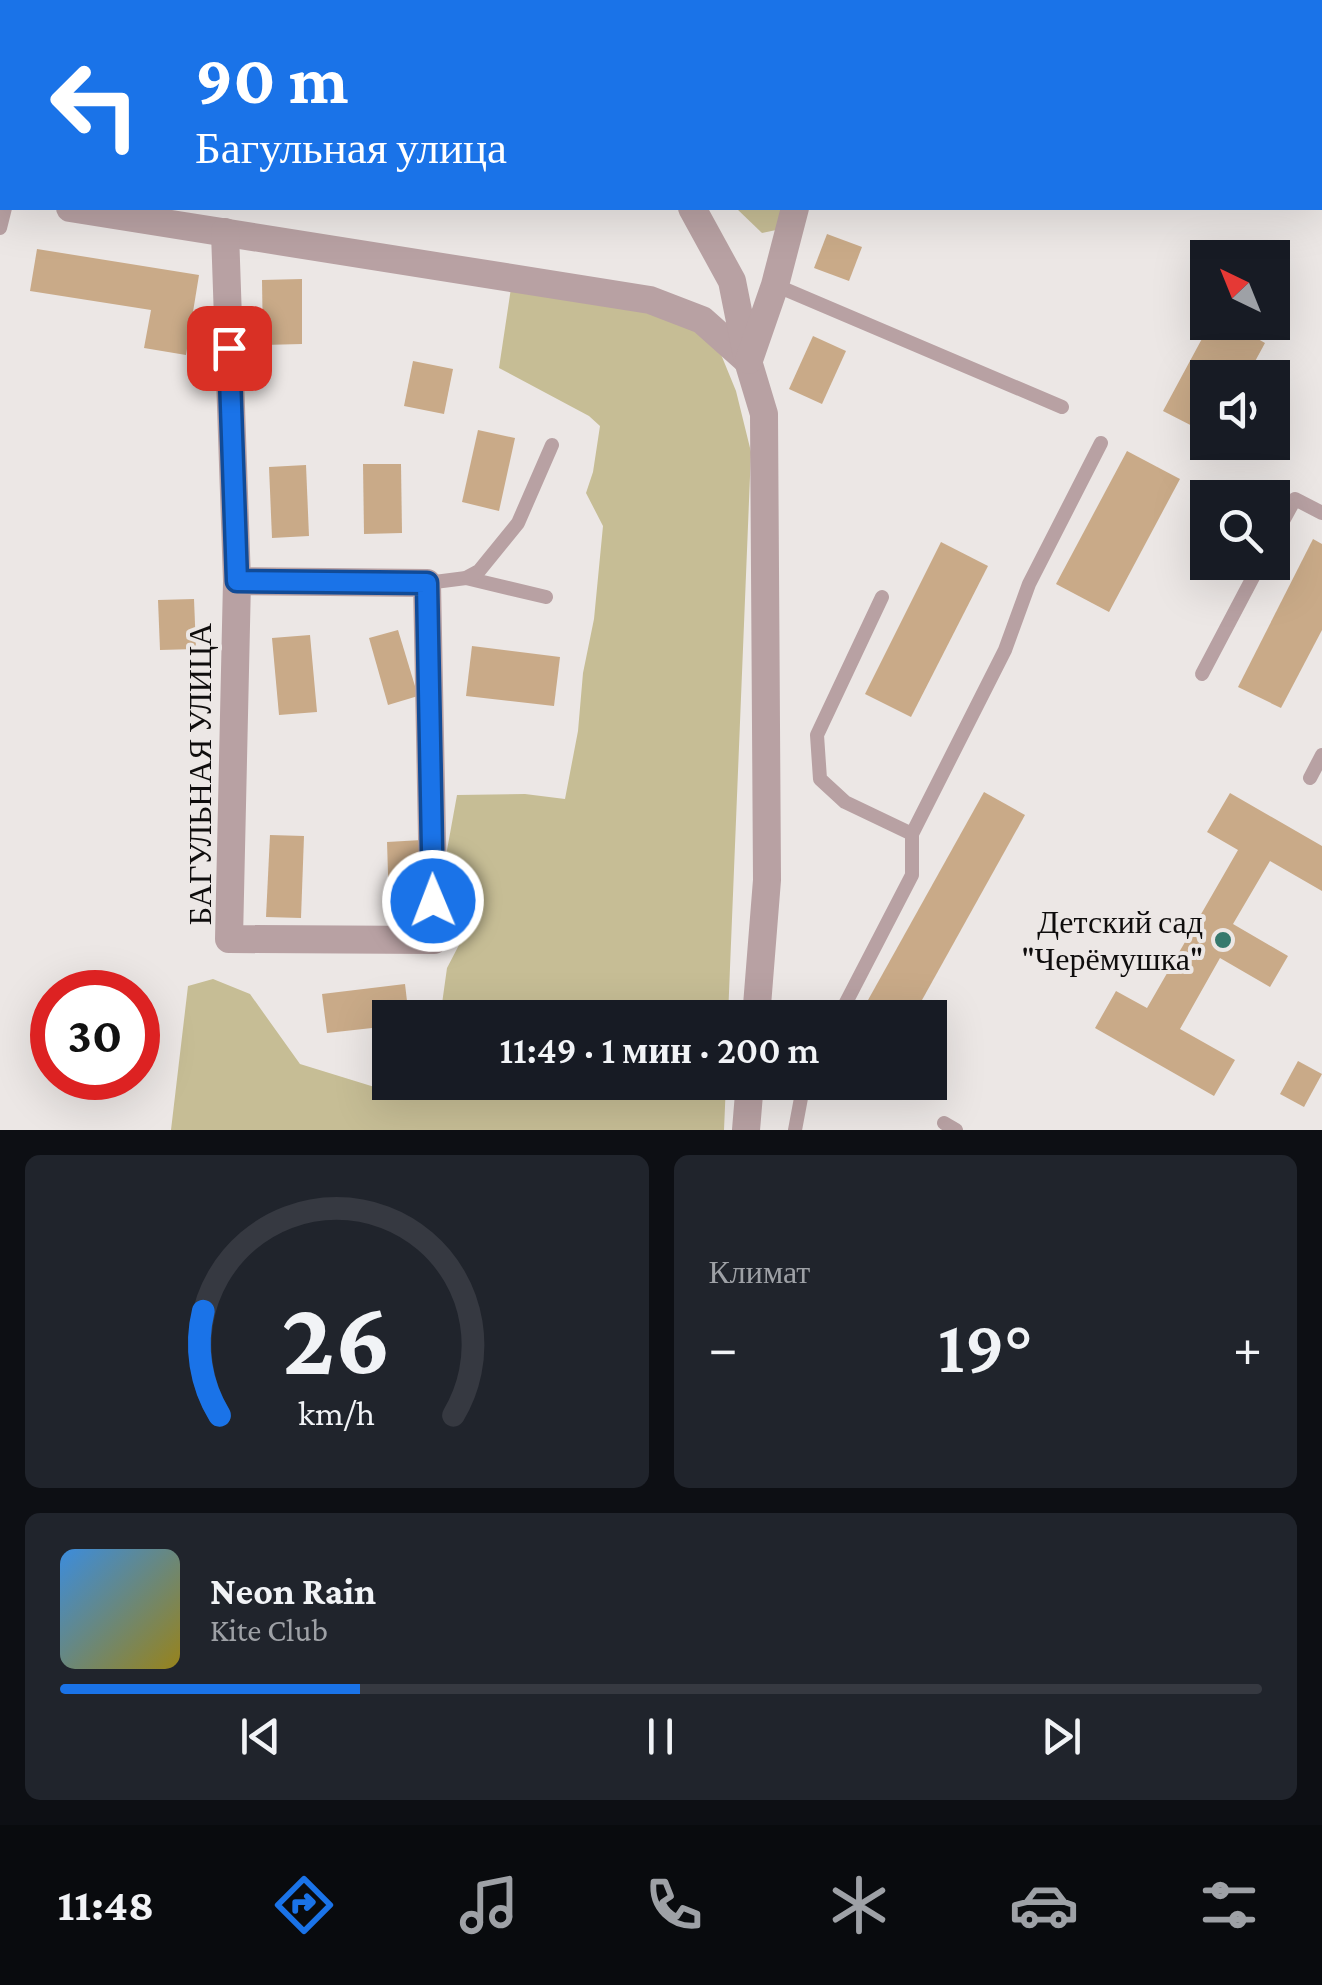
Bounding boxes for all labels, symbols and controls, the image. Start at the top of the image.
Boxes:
icon: left [30,40,160,170]
text: 90 m [195,40,348,118]
text: Багульная улица [195,123,507,173]
north arrow [1190,240,1290,340]
map controls [1190,240,1290,580]
pin [187,306,272,391]
icon: arrive [202,321,257,376]
button: sound [1190,360,1290,460]
button: search [1190,480,1290,580]
street label: БАГУЛЬНАЯ УЛИЦА [182,623,218,925]
position arrow [381,849,485,953]
place label: Детский сад "Черёмушка" [1021,904,1203,977]
marker: Детский сад "Черёмушка" [1212,929,1234,951]
speed limit sign: 30 [30,970,160,1100]
text: 11:49 · 1 мин · 200 m [500,1029,819,1071]
text: Климат [709,1254,810,1290]
text: 26 [282,1280,392,1395]
text: 19° [938,1305,1033,1388]
text: − [709,1317,738,1378]
text: + [1233,1317,1262,1378]
text: km/h [298,1393,375,1433]
text: Neon Rain [210,1570,376,1612]
text: Kite Club [210,1612,328,1648]
icon: previous [233,1709,288,1764]
icon: pause [633,1709,688,1764]
icon: next [1034,1709,1089,1764]
icon: directions [269,1870,339,1940]
icon: music [454,1870,524,1940]
icon: phone [639,1870,709,1940]
icon: climate [824,1870,894,1940]
icon: car [1009,1870,1079,1940]
icon: filters [1194,1870,1264,1940]
text: 11:48 [58,1880,154,1930]

